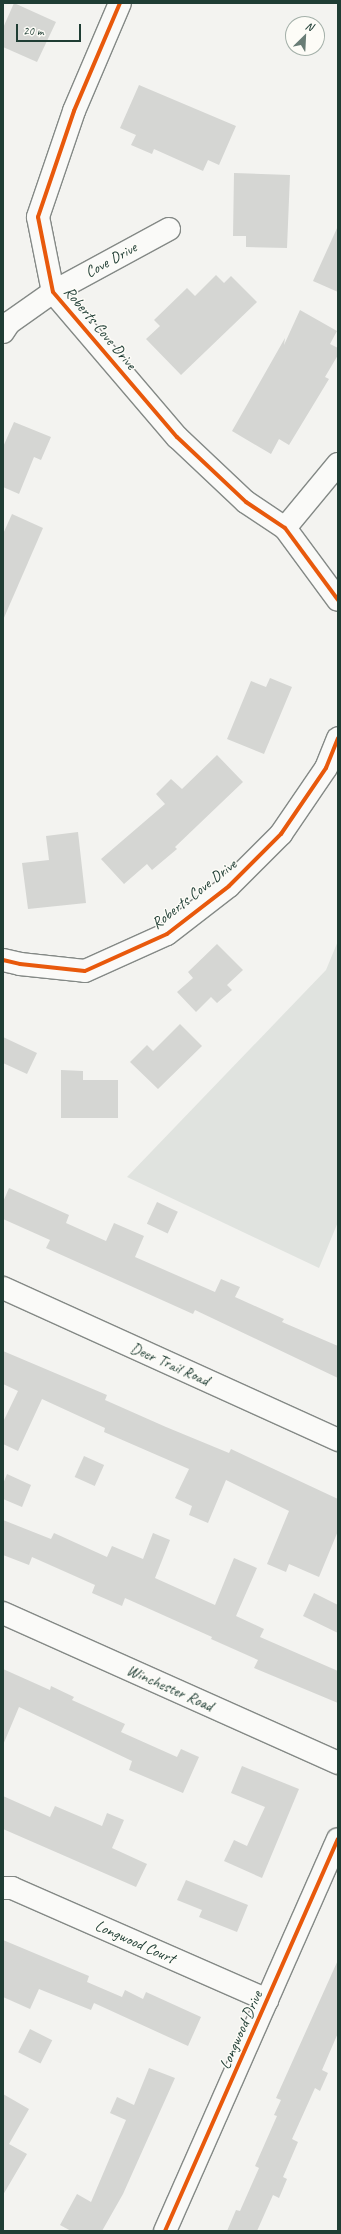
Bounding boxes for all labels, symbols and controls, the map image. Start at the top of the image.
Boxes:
scale bar [18,16,83,42]
north arrow [285,16,325,56]
text: N [304,18,315,34]
text: 20 m [23,23,43,39]
street label: Cove Drive [82,238,140,282]
street label: Roberts Cove Drive [60,282,140,374]
street label: Roberts Cove Drive [148,855,240,933]
street label: Deer Trail Road [127,1338,213,1390]
street label: Winchester Road [124,1660,216,1716]
street label: Longwood Court [92,1916,178,1968]
street label: Longwood Drive [215,1988,267,2072]

